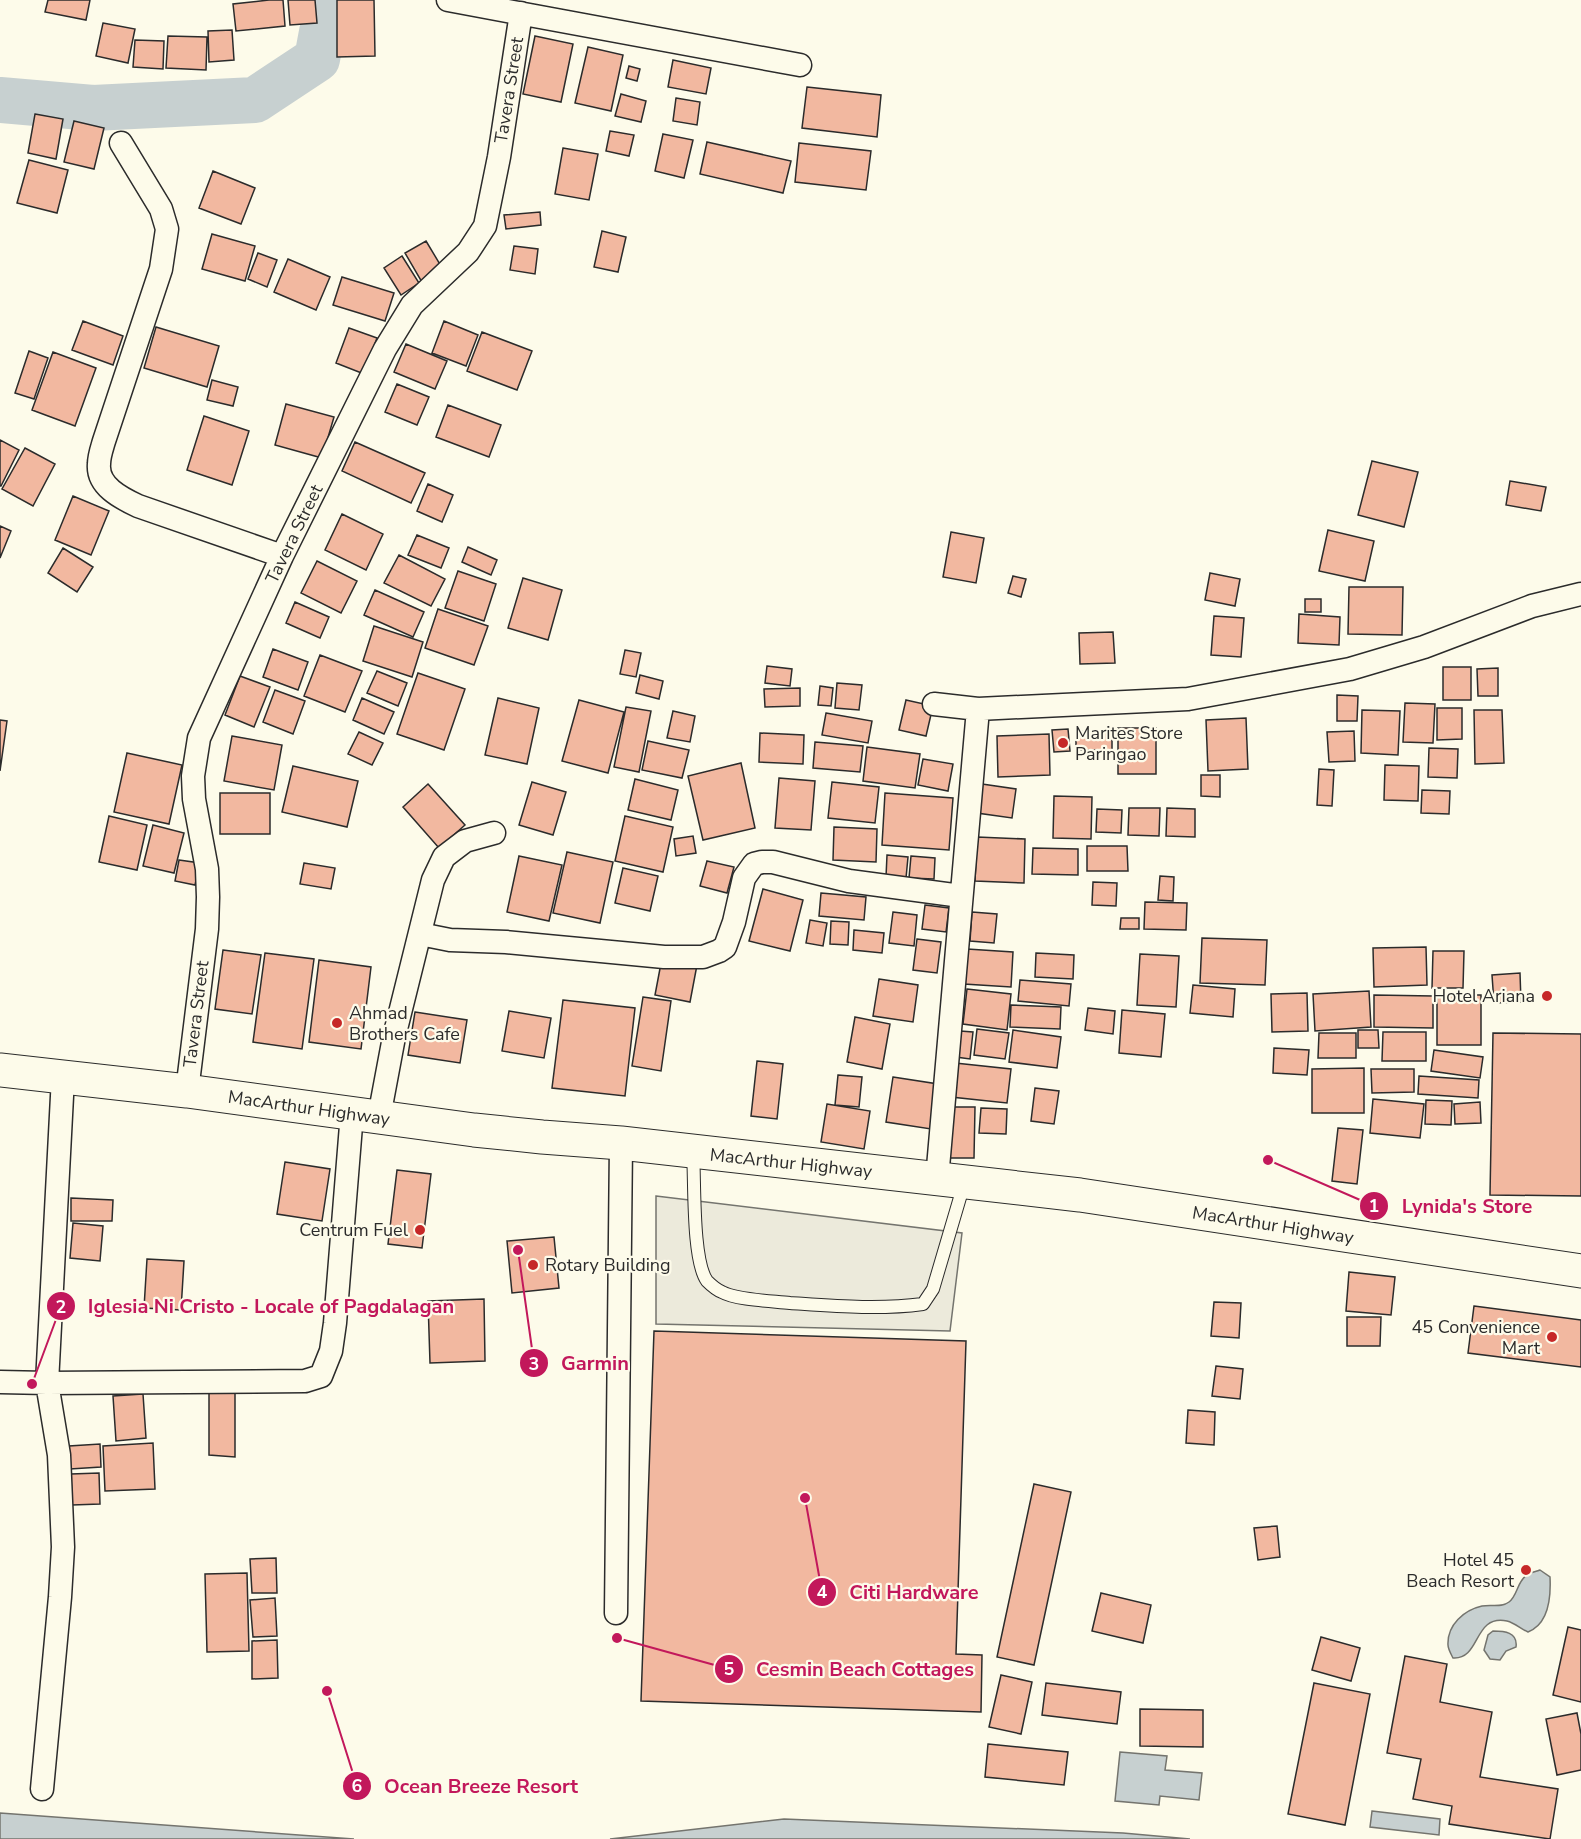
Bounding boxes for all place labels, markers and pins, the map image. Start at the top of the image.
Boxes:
place label: Marites Store Paringao [1075,721,1183,766]
marker: Marites Store Paringao [1056,736,1070,750]
place label: Hotel Ariana [1433,984,1535,1008]
marker: Hotel Ariana [1540,989,1554,1003]
place label: Ahmad Brothers Cafe [349,1001,460,1046]
marker: Ahmad Brothers Cafe [330,1016,344,1030]
callout: Lynida's Store [1359,1187,1544,1225]
place label: Centrum Fuel [299,1218,409,1242]
marker: Centrum Fuel [413,1223,427,1237]
place label: Rotary Building [545,1253,671,1277]
marker: Rotary Building [526,1258,540,1272]
callout: Iglesia Ni Cristo - Locale of Pagdalagan [46,1287,467,1325]
place label: 45 Convenience Mart [1412,1315,1541,1360]
marker: 45 Convenience Mart [1545,1330,1559,1344]
callout: Garmin [519,1344,641,1382]
place label: Hotel 45 Beach Resort [1406,1548,1515,1593]
marker: Hotel 45 Beach Resort [1519,1563,1533,1577]
callout: Citi Hardware [807,1573,991,1611]
callout: Cesmin Beach Cottages [714,1650,986,1688]
callout: Ocean Breeze Resort [342,1767,590,1805]

